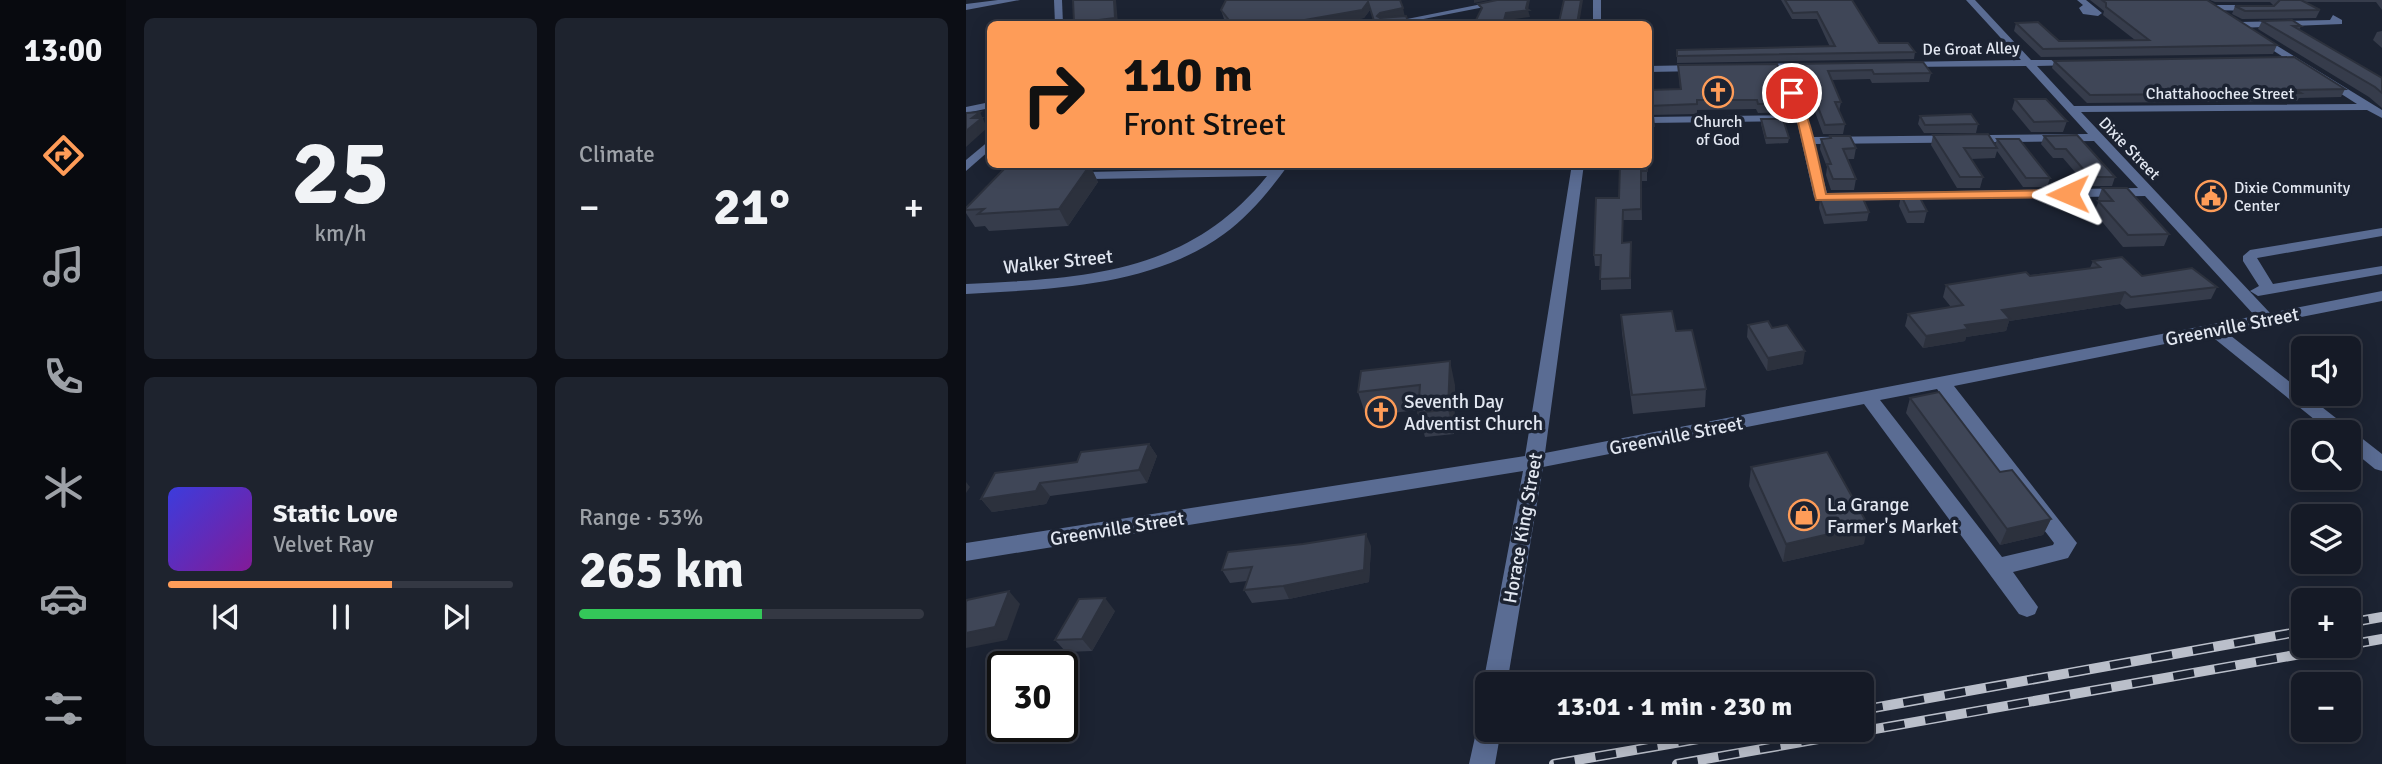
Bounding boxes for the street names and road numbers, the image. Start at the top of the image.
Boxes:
street label: De Groat Alley [1922,38,2020,60]
street label: Chattahoochee Street [2146,84,2295,104]
street label: Dixie Street [2094,113,2164,185]
street label: Walker Street [1002,244,1114,280]
street label: Greenville Street [2163,302,2301,352]
street label: Greenville Street [1607,411,1745,461]
street label: Horace King Street [1498,451,1548,605]
street label: Greenville Street [1048,506,1186,551]

